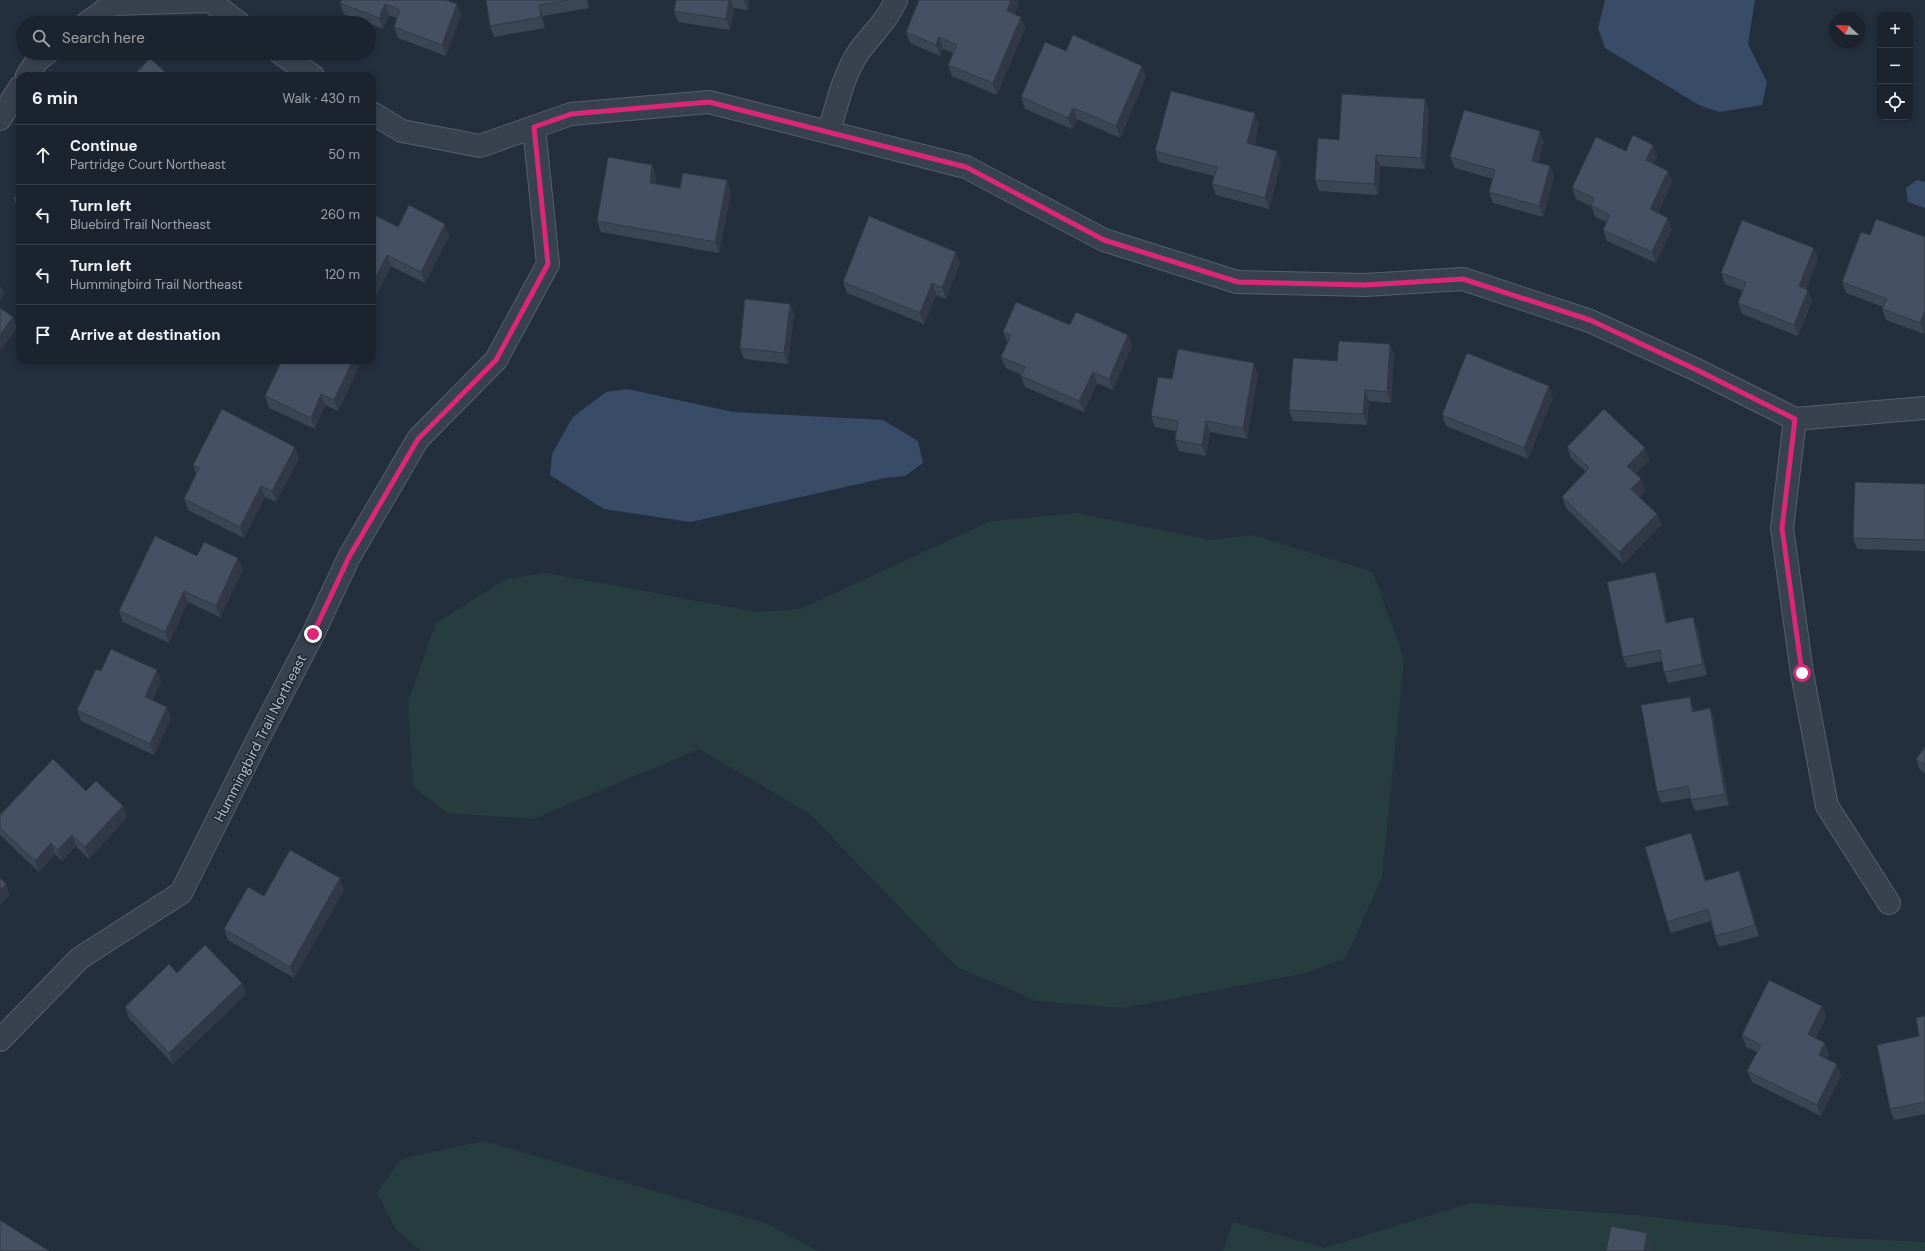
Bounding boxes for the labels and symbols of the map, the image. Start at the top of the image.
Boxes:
north arrow [1829,12,1865,48]
route end [304,625,322,643]
street label: Hummingbird Trail Northeast [210,651,310,825]
route start [1793,664,1811,682]

